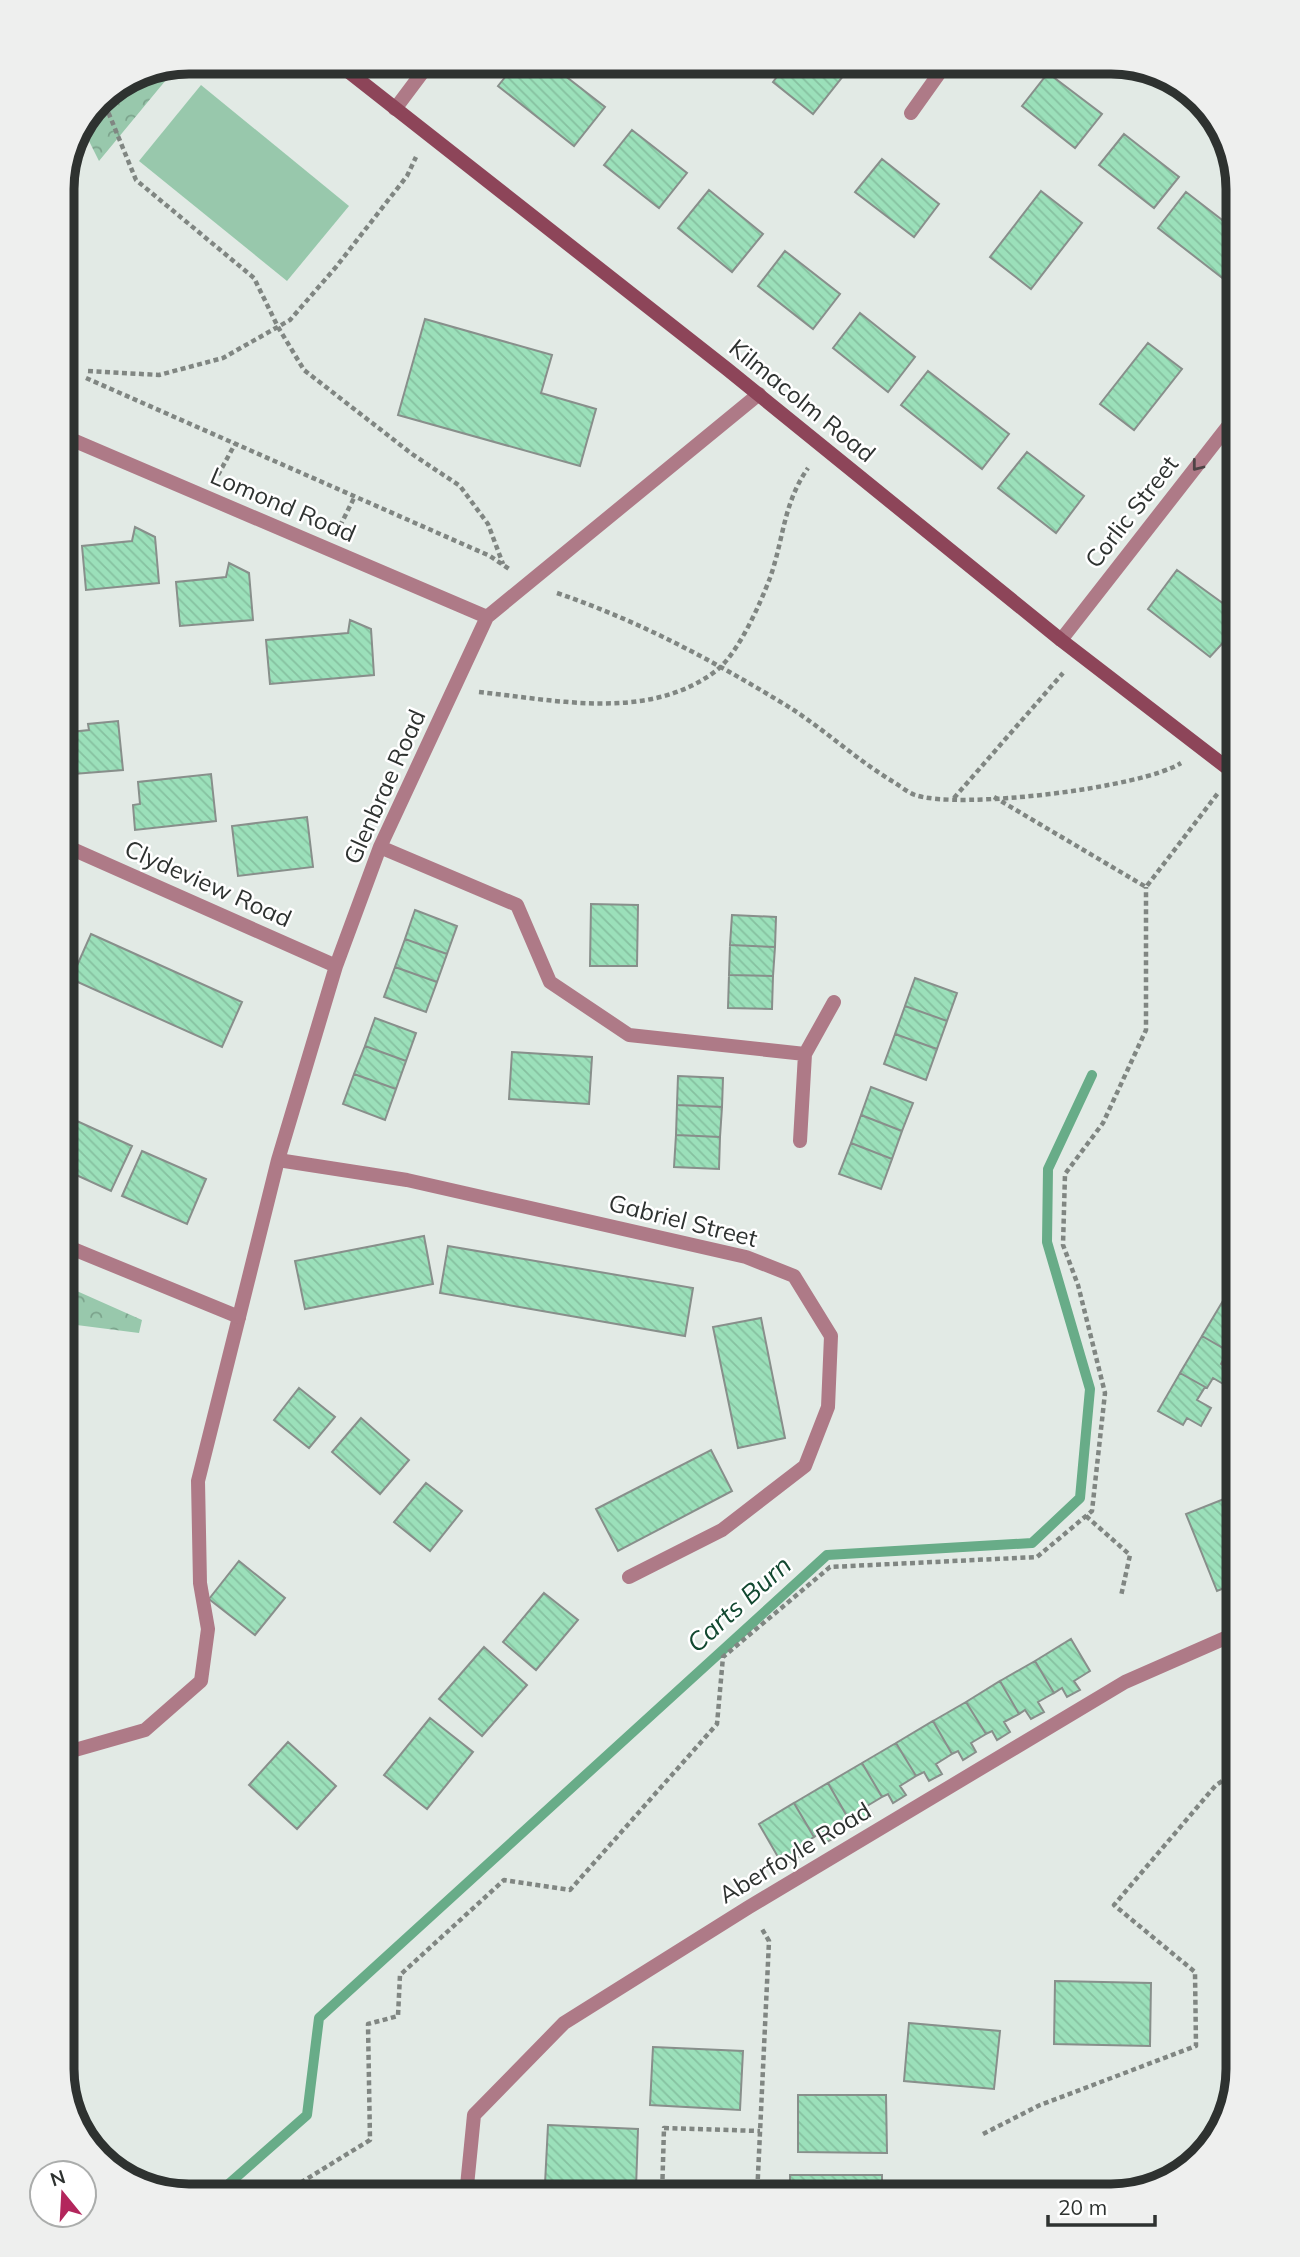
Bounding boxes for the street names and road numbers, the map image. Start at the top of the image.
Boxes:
street label: Kilmacolm Road [724,332,882,468]
street label: Corlic Street [1078,449,1184,573]
street label: Lomond Road [206,460,361,548]
street label: Glenbrae Road [337,705,432,868]
street label: Clydeview Road [120,833,296,933]
street label: Gabriel Street [606,1187,761,1253]
street label: Aberfoyle Road [713,1795,876,1909]

